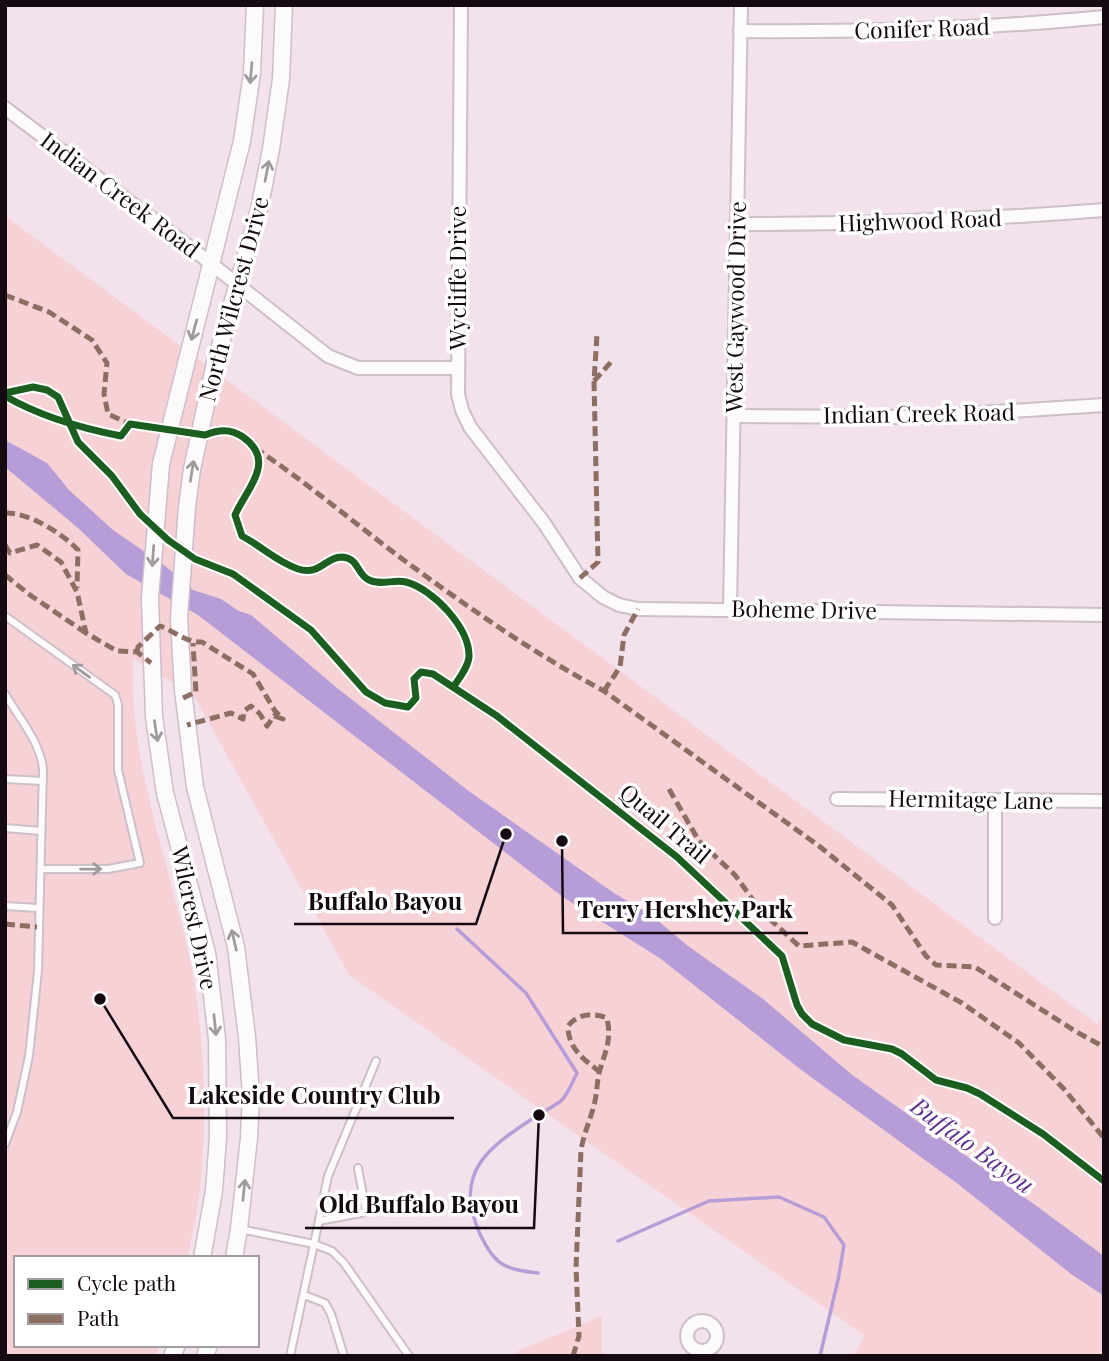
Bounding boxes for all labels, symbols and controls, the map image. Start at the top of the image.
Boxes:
street label: Conifer Road [854,10,990,45]
one-way arrow [244,62,257,84]
street label: Indian Creek Road [35,124,207,264]
one-way arrow [261,160,274,183]
street label: North Wilcrest Drive [190,193,275,405]
street label: West Gaywood Drive [717,201,752,414]
street label: Highwood Road [838,201,1002,238]
street label: Wycliffe Drive [441,206,472,351]
one-way arrow [187,318,200,341]
street label: Indian Creek Road [823,395,1015,430]
one-way arrow [186,460,199,482]
one-way arrow [146,544,159,566]
street label: Boheme Drive [731,592,877,625]
one-way arrow [72,664,91,678]
one-way arrow [150,719,163,742]
street label: Quail Trail [614,776,718,870]
street label: Hermitage Lane [888,782,1054,815]
street label: Wilcrest Drive [165,842,226,992]
one-way arrow [79,862,102,876]
callout: Buffalo Bayou [294,879,476,924]
text: Buffalo Bayou [308,884,463,916]
callout: Terry Hershey Park [563,888,808,933]
text: Terry Hershey Park [577,892,794,924]
one-way arrow [227,929,240,952]
one-way arrow [209,1014,222,1036]
callout: Lakeside Country Club [173,1073,454,1118]
text: Lakeside Country Club [187,1078,441,1110]
water label: Buffalo Bayou [904,1088,1041,1200]
one-way arrow [238,1180,251,1202]
callout: Old Buffalo Bayou [305,1183,534,1228]
text: Old Buffalo Bayou [319,1187,520,1219]
legend [14,1256,259,1347]
text: Cycle path [77,1268,177,1296]
text: Path [77,1303,120,1331]

